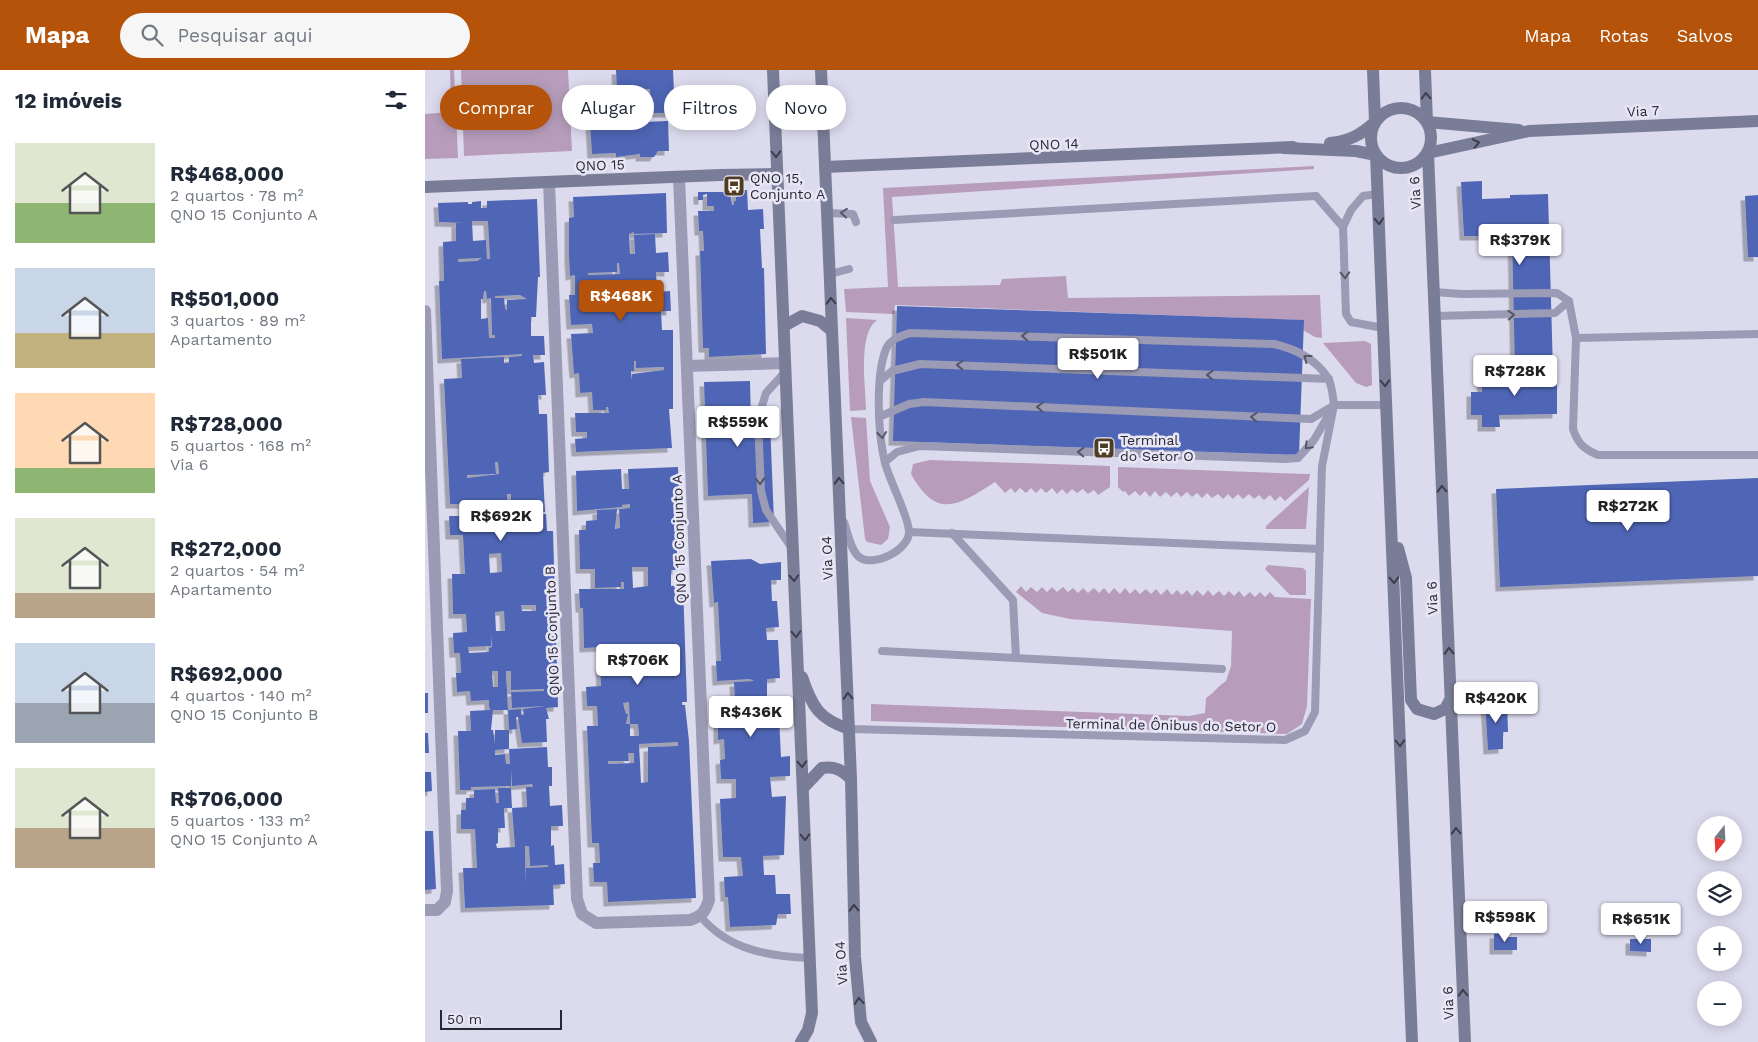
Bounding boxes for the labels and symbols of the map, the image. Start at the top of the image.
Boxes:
one-way arrow [1421,92,1431,100]
street label: Via 7 [1626,102,1660,120]
street label: QNO 14 [1029,135,1079,153]
one-way arrow [1471,138,1480,148]
one-way arrow [770,150,781,158]
street label: QNO 15 [575,156,625,174]
place label: QNO 15, Conjunto A [750,170,825,202]
bus stop icon: QNO 15, Conjunto A [722,174,746,198]
street label: Via 6 [1406,176,1424,210]
one-way arrow [840,208,848,219]
one-way arrow [1374,217,1385,225]
pin: R$379K [1479,224,1561,266]
one-way arrow [1339,271,1350,279]
pin: R$468K [580,280,662,322]
one-way arrow [826,297,836,304]
one-way arrow [1507,309,1515,320]
one-way arrow [1021,331,1029,342]
pin: R$501K [1057,338,1139,380]
pin: R$728K [1474,354,1556,397]
one-way arrow [1303,355,1313,364]
one-way arrow [956,360,964,370]
one-way arrow [1206,369,1214,380]
one-way arrow [1380,379,1391,387]
one-way arrow [1035,402,1043,413]
pin: R$559K [697,406,779,448]
one-way arrow [1250,411,1258,422]
one-way arrow [876,431,887,439]
place label: Terminal do Setor O [1120,432,1194,464]
bus stop icon: Terminal do Setor O [1092,436,1116,460]
one-way arrow [1305,441,1314,450]
one-way arrow [1077,447,1084,457]
street label: QNO 15 Conjunto A [669,474,689,604]
one-way arrow [833,477,844,485]
one-way arrow [755,478,765,485]
one-way arrow [1437,484,1448,492]
pin: R$272K [1587,490,1669,532]
pin: R$692K [460,500,542,542]
street label: Via O4 [818,536,836,580]
street label: QNO 15 Conjunto B [542,566,562,696]
one-way arrow [788,575,799,583]
one-way arrow [1388,577,1399,585]
street label: Via 6 [1423,581,1441,615]
one-way arrow [791,631,802,639]
pin: R$706K [597,644,679,686]
one-way arrow [1444,647,1454,654]
pin: R$420K [1455,682,1537,724]
one-way arrow [842,691,853,699]
pin: R$436K [710,696,792,738]
street label: Terminal de Ônibus do Setor O [1066,715,1276,735]
one-way arrow [1395,740,1405,747]
one-way arrow [796,761,807,769]
north arrow [1697,816,1743,861]
one-way arrow [1451,827,1462,835]
one-way arrow [799,833,810,841]
pin: R$598K [1464,900,1546,943]
pin: R$651K [1600,902,1682,945]
one-way arrow [849,904,859,912]
street label: Via O4 [831,940,851,986]
street label: Via 6 [1439,986,1457,1020]
one-way arrow [1458,989,1468,997]
one-way arrow [854,996,865,1004]
scale bar [440,1007,563,1030]

